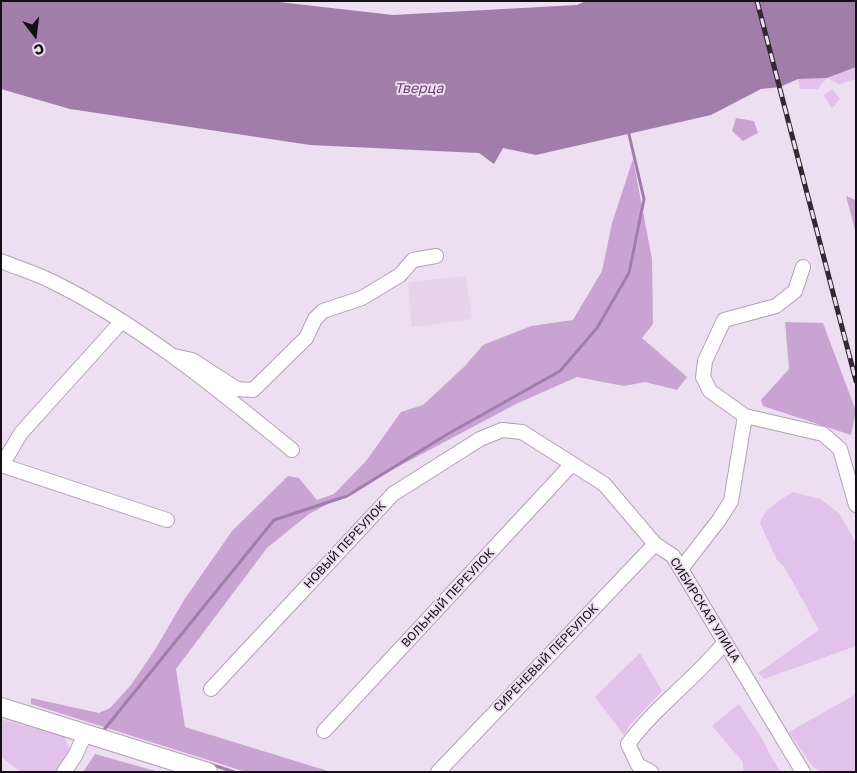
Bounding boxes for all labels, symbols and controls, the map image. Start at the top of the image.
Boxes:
north arrow [10,10,60,60]
text: С [32,40,46,59]
water label: Тверца [395,81,443,97]
street label: НОВЫЙ ПЕРЕУЛОК [301,499,389,591]
street label: ВОЛЬНЫЙ ПЕРЕУЛОК [398,546,498,650]
street label: СИБИРСКАЯ УЛИЦА [667,555,743,665]
street label: СИРЕНЕВЫЙ ПЕРЕУЛОК [491,601,601,715]

